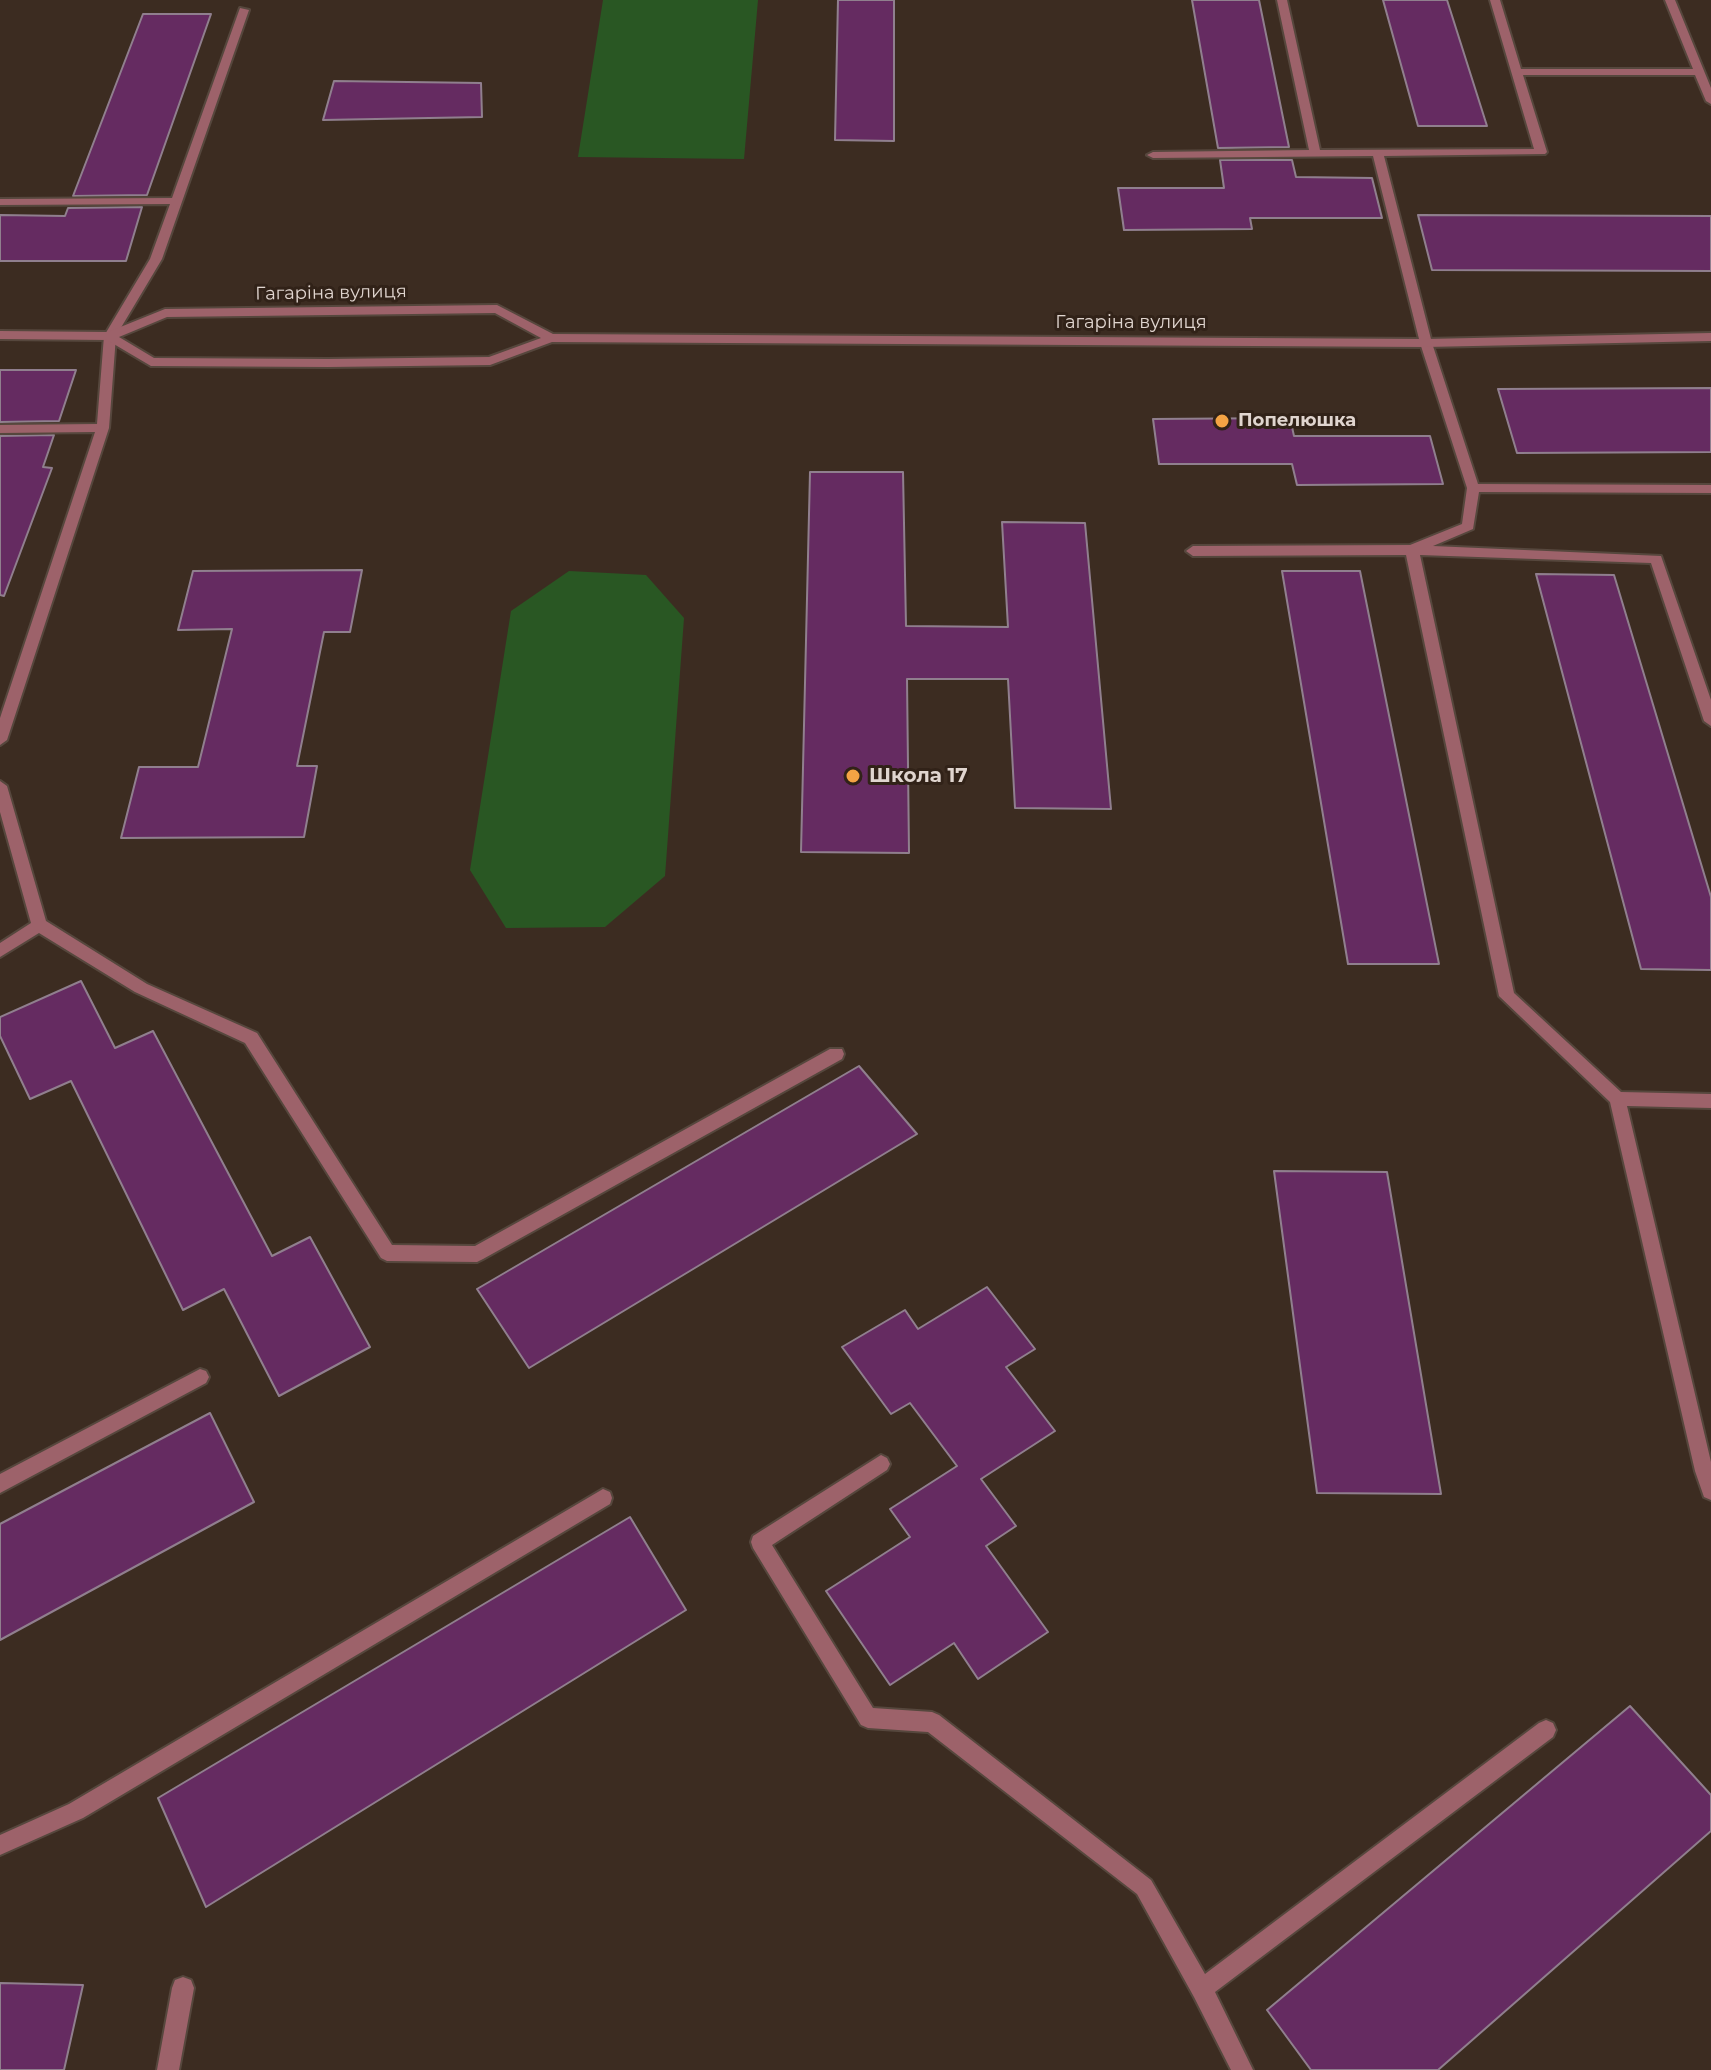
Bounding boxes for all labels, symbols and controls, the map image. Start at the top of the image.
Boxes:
street label: Гагаріна вулиця [255,281,407,305]
street label: Гагаріна вулиця [1055,312,1207,334]
place label: Попелюшка [1238,410,1356,432]
marker: Попелюшка [1213,412,1231,430]
place label: Школа 17 [869,764,968,788]
marker: Школа 17 [844,767,862,785]

